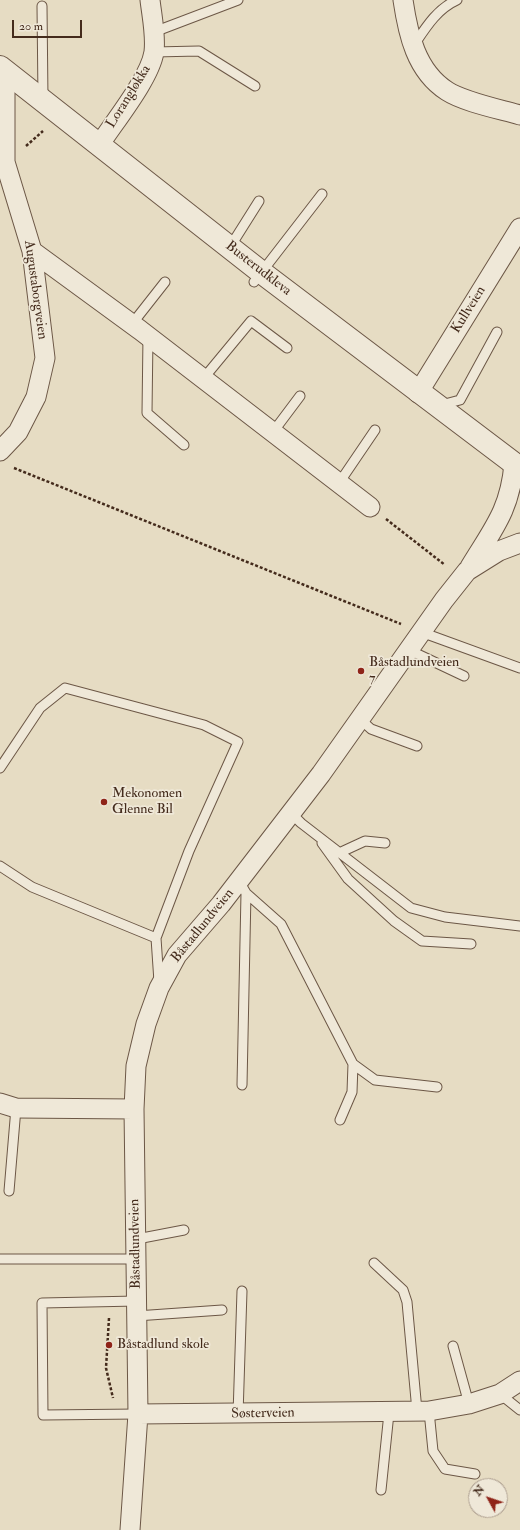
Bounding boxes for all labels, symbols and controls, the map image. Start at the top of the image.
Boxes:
scale bar [14,12,84,38]
text: 20 m [19,19,43,34]
street label: Lorangløkka [103,62,155,132]
street label: Busterudkleva [222,238,294,300]
street label: Augustaborgveien [20,239,50,341]
street label: Kullveien [448,283,490,337]
place label: Båstadlundveien 7 [369,655,459,688]
marker: Båstadlundveien 7 [356,666,366,676]
place label: Mekonomen Glenne Bil [112,786,182,818]
marker: Mekonomen Glenne Bil [99,797,109,807]
street label: Båstadlundveien [168,886,238,966]
street label: Båstadlundveien [127,1199,145,1289]
place label: Båstadlund skole [117,1337,209,1353]
marker: Båstadlund skole [104,1340,114,1350]
street label: Søsterveien [231,1405,295,1423]
north arrow [468,1478,508,1518]
text: N [471,1483,487,1499]

